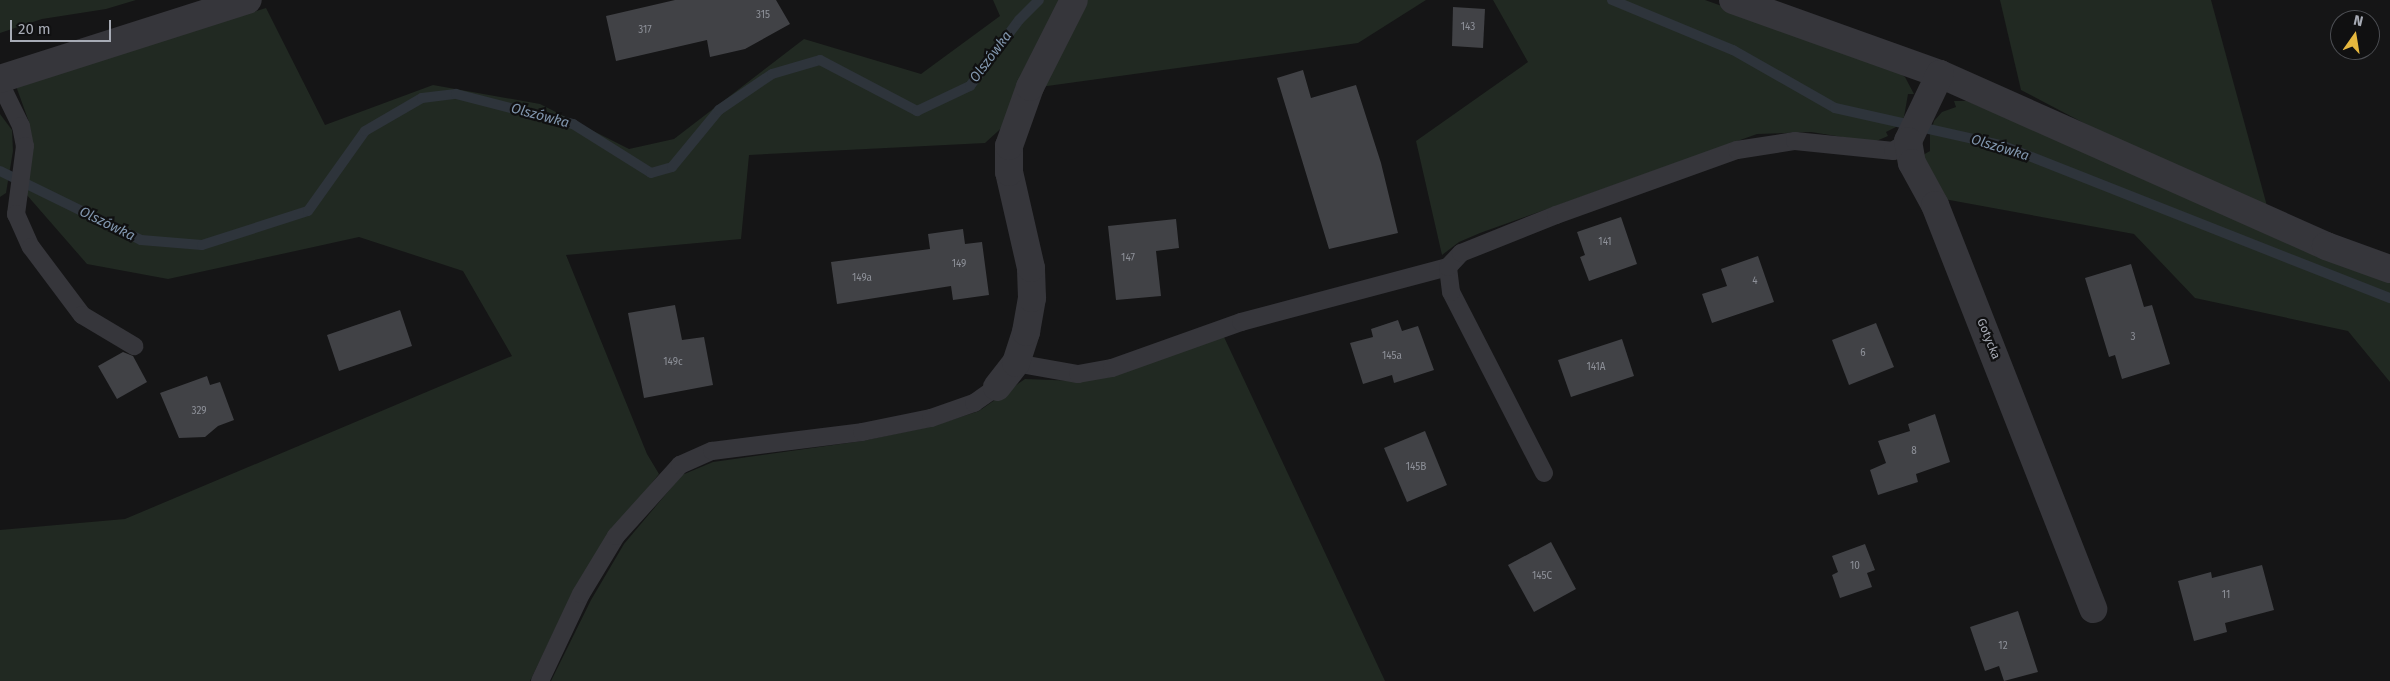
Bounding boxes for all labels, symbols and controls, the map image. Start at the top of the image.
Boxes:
scale bar [12,10,114,42]
house number: 315 [756,10,770,22]
north arrow [2330,10,2380,60]
text: N [2352,12,2365,30]
text: 20 m [18,20,51,38]
house number: 143 [1461,22,1475,34]
house number: 317 [638,25,652,37]
water label: Olszówka [966,28,1016,86]
water label: Olszówka [509,100,571,132]
water label: Olszówka [1969,131,2031,165]
water label: Olszówka [77,203,137,245]
house number: 141 [1598,237,1612,249]
house number: 147 [1121,253,1135,265]
house number: 149 [952,259,966,271]
house number: 149a [852,273,872,285]
house number: 4 [1752,276,1758,288]
street label: Gotycka [1973,316,2003,362]
house number: 3 [2131,332,2135,344]
house number: 6 [1860,348,1866,360]
house number: 145a [1382,351,1402,363]
house number: 149c [663,357,683,369]
house number: 141A [1586,362,1606,374]
house number: 329 [192,406,206,418]
house number: 8 [1911,446,1917,458]
house number: 145B [1406,462,1426,474]
house number: 10 [1850,561,1860,573]
house number: 145C [1532,571,1552,583]
house number: 11 [2222,590,2230,602]
house number: 12 [1998,641,2008,653]

